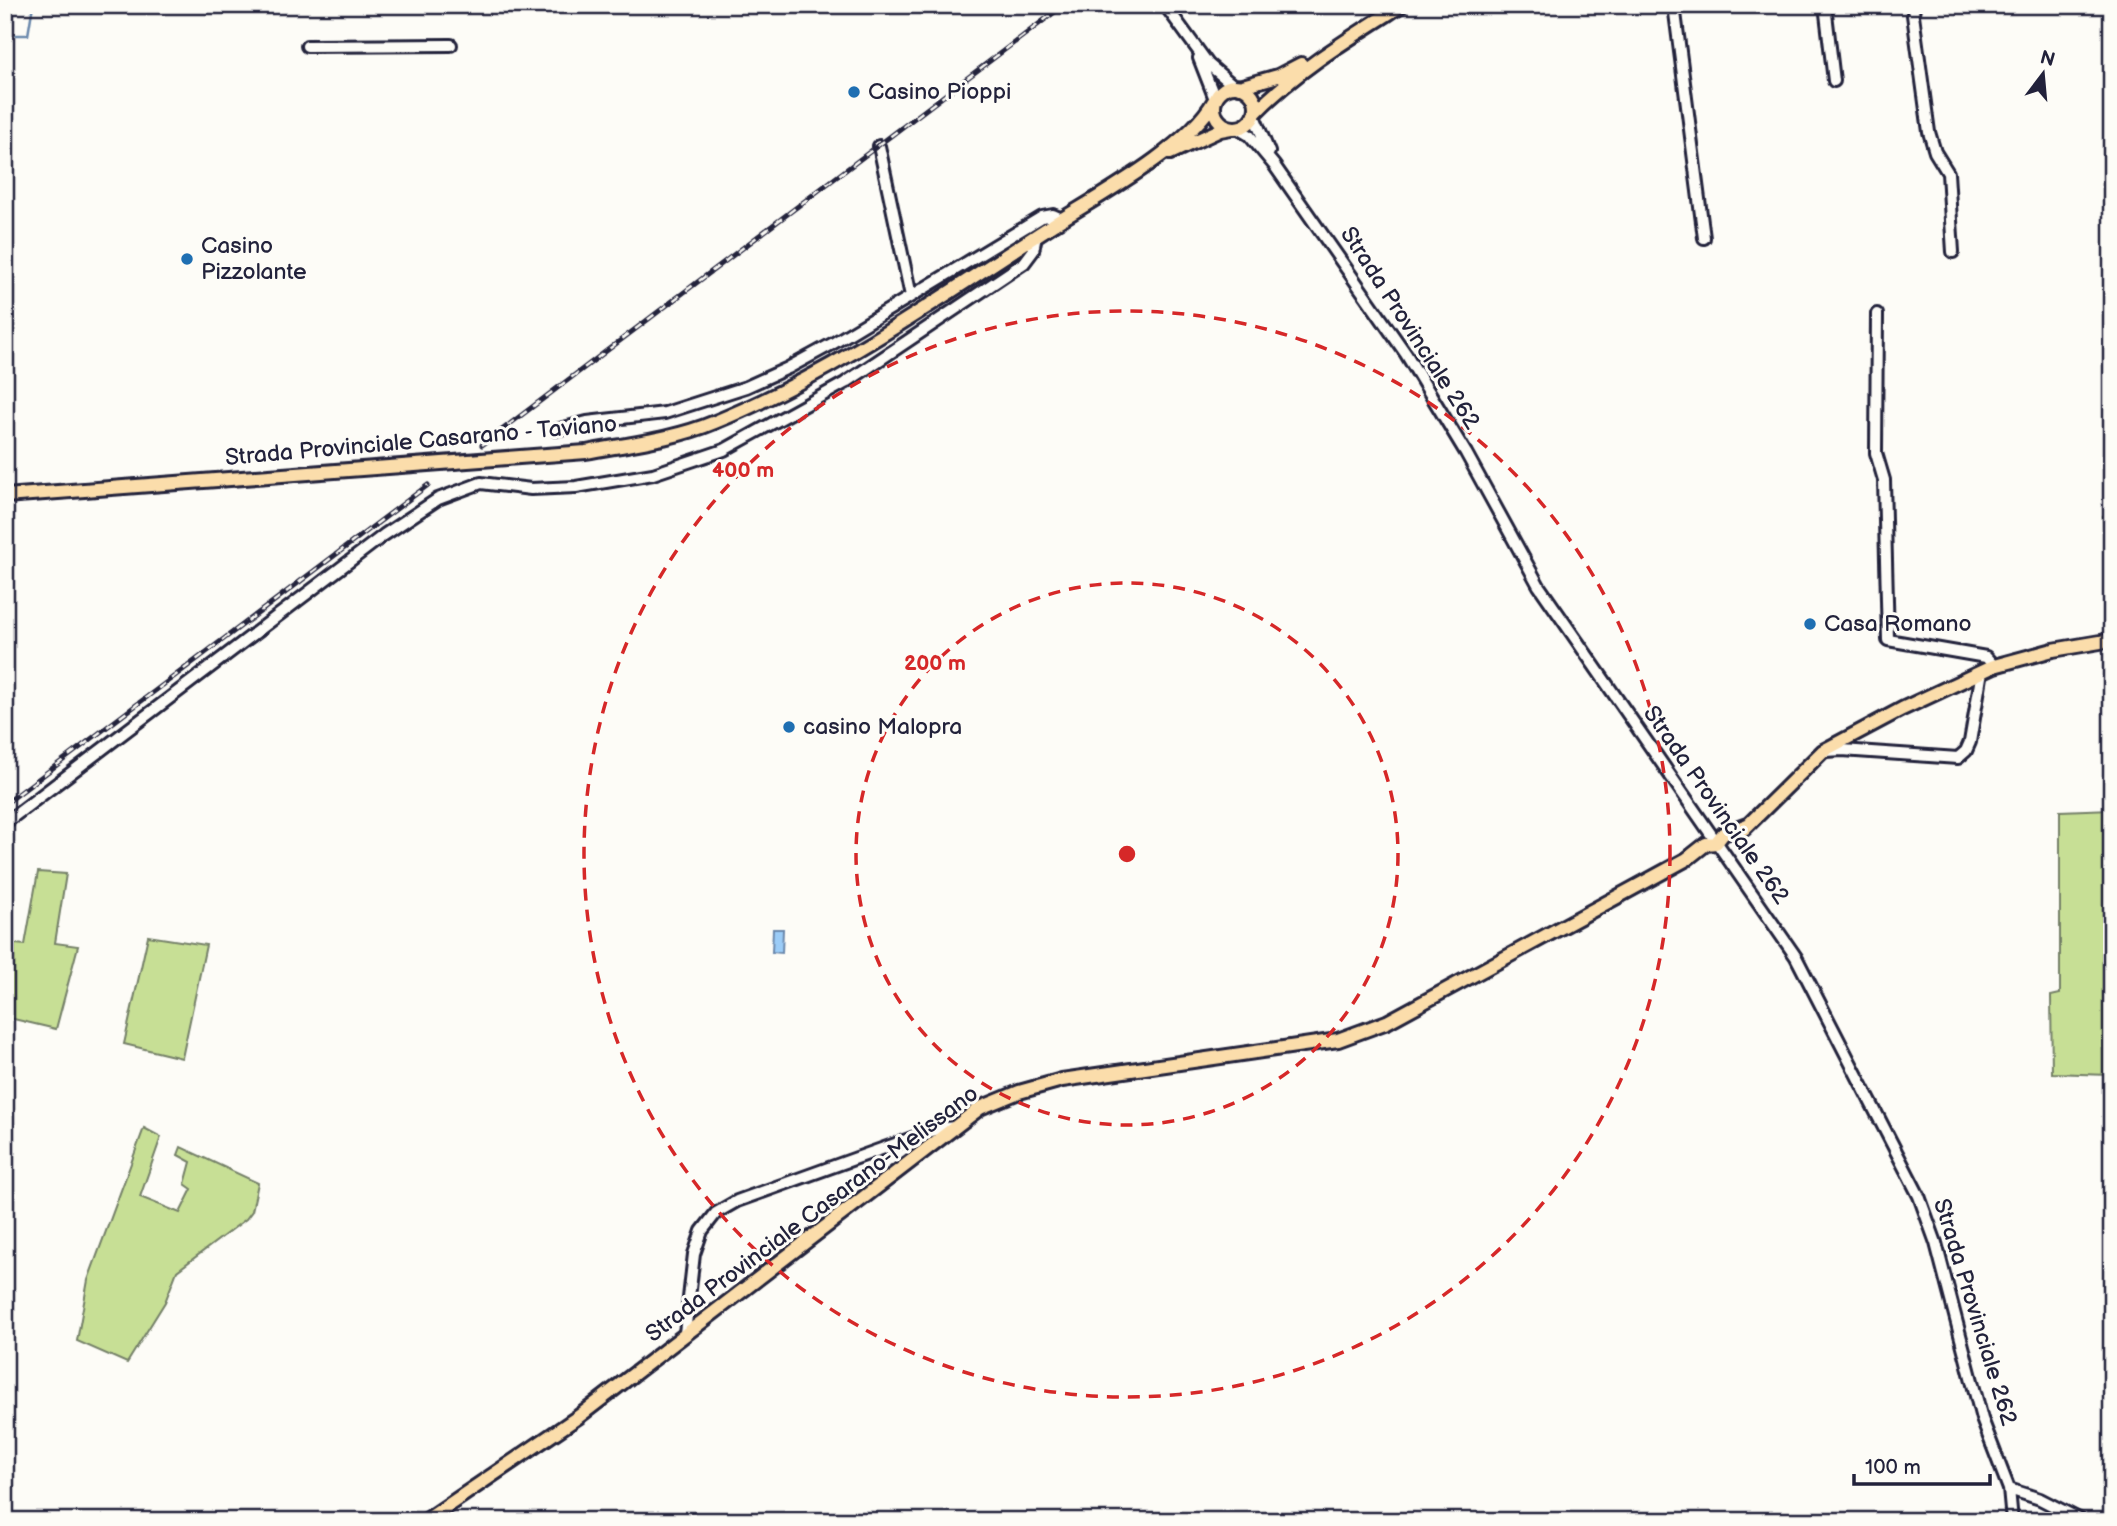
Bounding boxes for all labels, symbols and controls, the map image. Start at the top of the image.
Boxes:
north arrow [2008,38,2078,108]
text: N [2037,46,2057,72]
place label: Casino Pioppi [868,78,1011,106]
marker: Casino Pioppi [846,84,862,100]
street label: Strada Provinciale 262 [1334,222,1486,435]
place label: Casino Pizzolante [201,232,307,286]
marker: Casino Pizzolante [179,251,195,267]
street label: Strada Provinciale Casarano - Taviano [224,410,618,472]
text: 400 m [712,458,774,483]
place label: Casa Romano [1824,610,1971,638]
marker: Casa Romano [1802,616,1818,632]
text: 200 m [904,651,966,676]
street label: Strada Provinciale 262 [1637,701,1795,910]
place label: casino Malopra [803,713,962,741]
marker: casino Malopra [781,719,797,735]
centre of rings [1115,842,1139,866]
street label: Strada Provinciale Casarano-Melissano [640,1080,984,1348]
street label: Strada Provinciale 262 [1927,1195,2023,1429]
scale bar [1854,1442,1991,1486]
text: 100 m [1865,1455,1921,1480]

